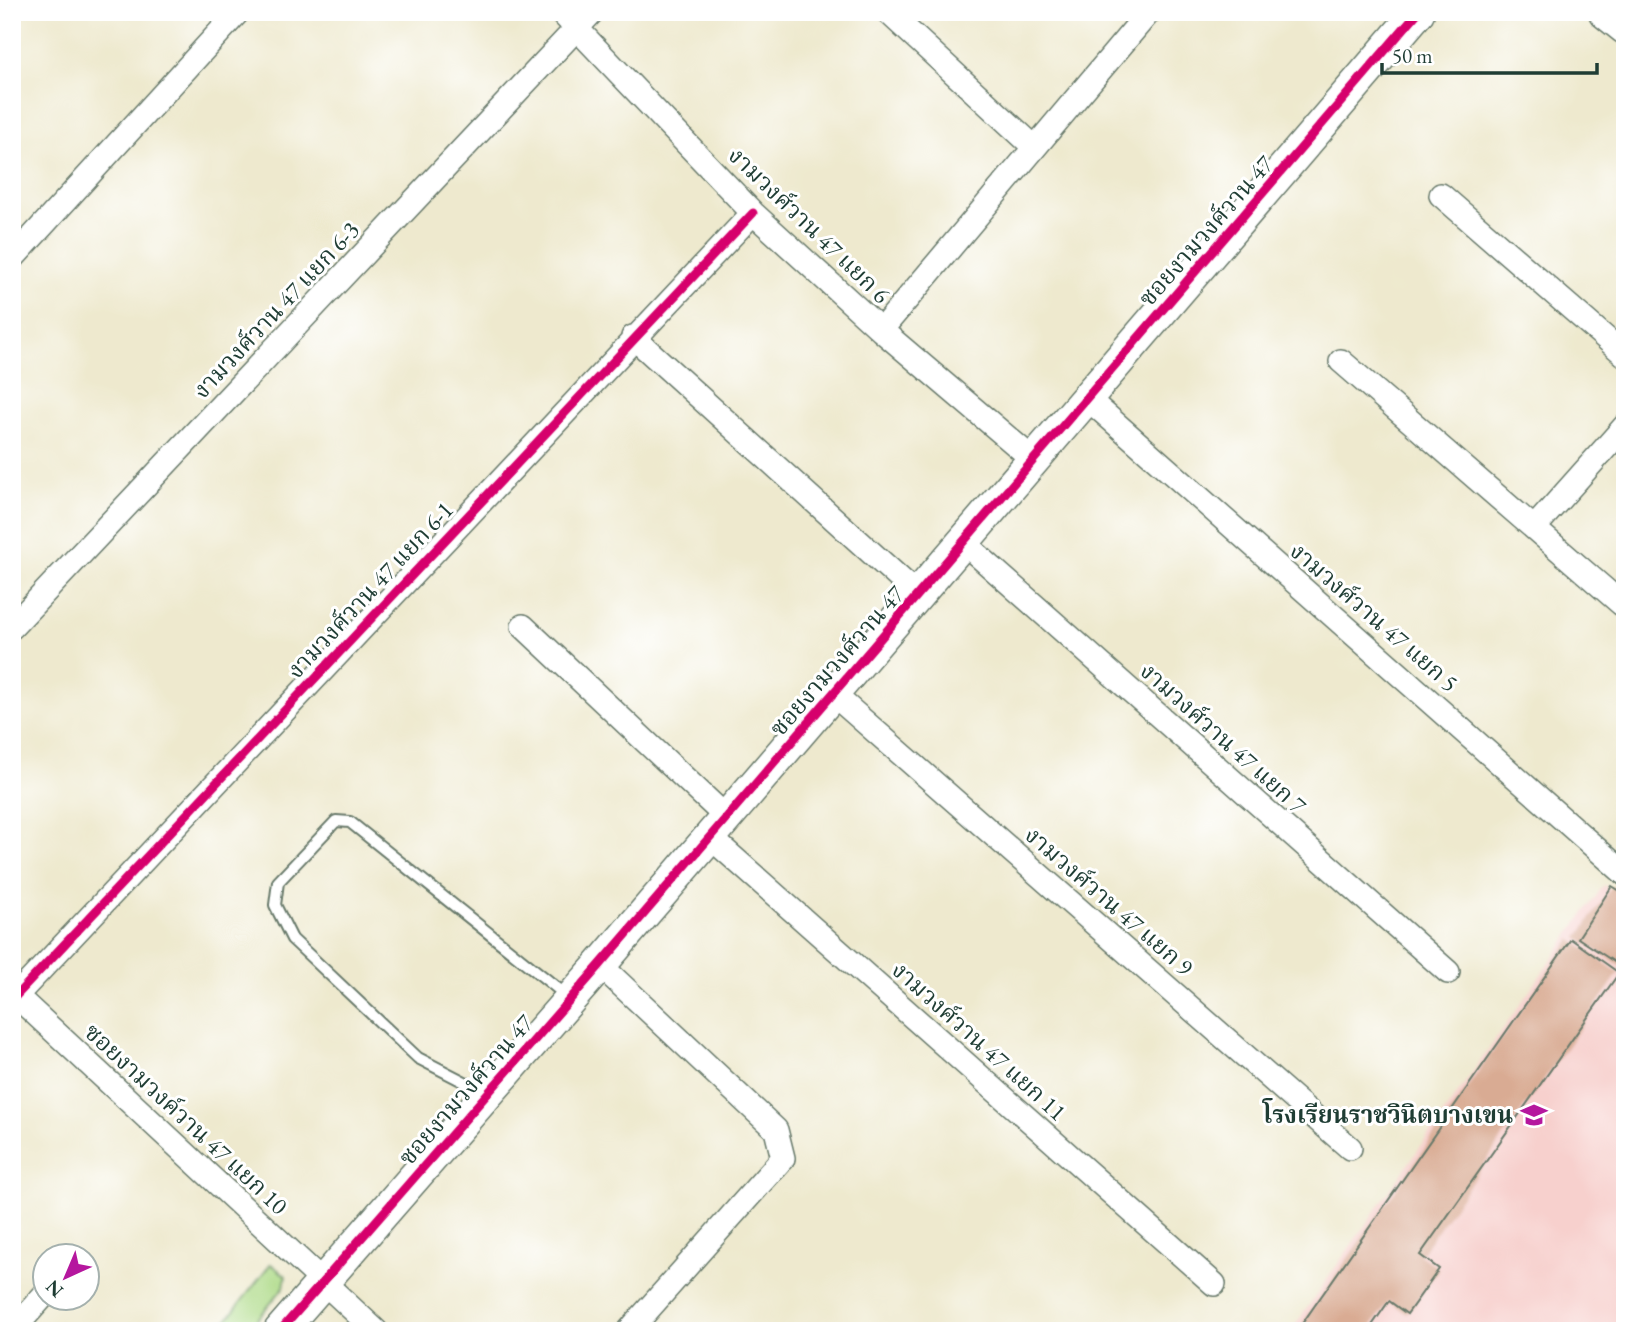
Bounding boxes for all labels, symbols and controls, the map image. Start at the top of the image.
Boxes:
scale bar [1382,32,1597,76]
text: 50 m [1392,42,1433,69]
street label: งามวงศ์วาน 47 แยก 6 [722,139,897,310]
street label: ซอยงามวงศ์วาน 47 [1132,148,1280,313]
street label: งามวงศ์วาน 47 แยก 6-3 [185,215,366,405]
street label: งามวงศ์วาน 47 แยก 6-1 [279,495,460,685]
street label: งามวงศ์วาน 47 แยก 5 [1284,535,1465,698]
street label: ซอยงามวงศ์วาน 47 [763,578,911,743]
street label: งามวงศ์วาน 47 แยก 7 [1134,655,1313,821]
street label: งามวงศ์วาน 47 แยก 9 [1019,819,1200,983]
street label: งามวงศ์วาน 47 แยก 11 [885,954,1073,1127]
street label: ซอยงามวงศ์วาน 47 [392,1007,540,1172]
street label: ซอยงามวงค์วาน 47 แยก 10 [78,1016,295,1221]
place label: โรงเรียนราชวินิตบางเขน [1262,1098,1513,1130]
school or university icon: โรงเรียนราชวินิตบางเขน [1519,1100,1549,1130]
north arrow [32,1242,102,1312]
text: N [40,1274,69,1303]

